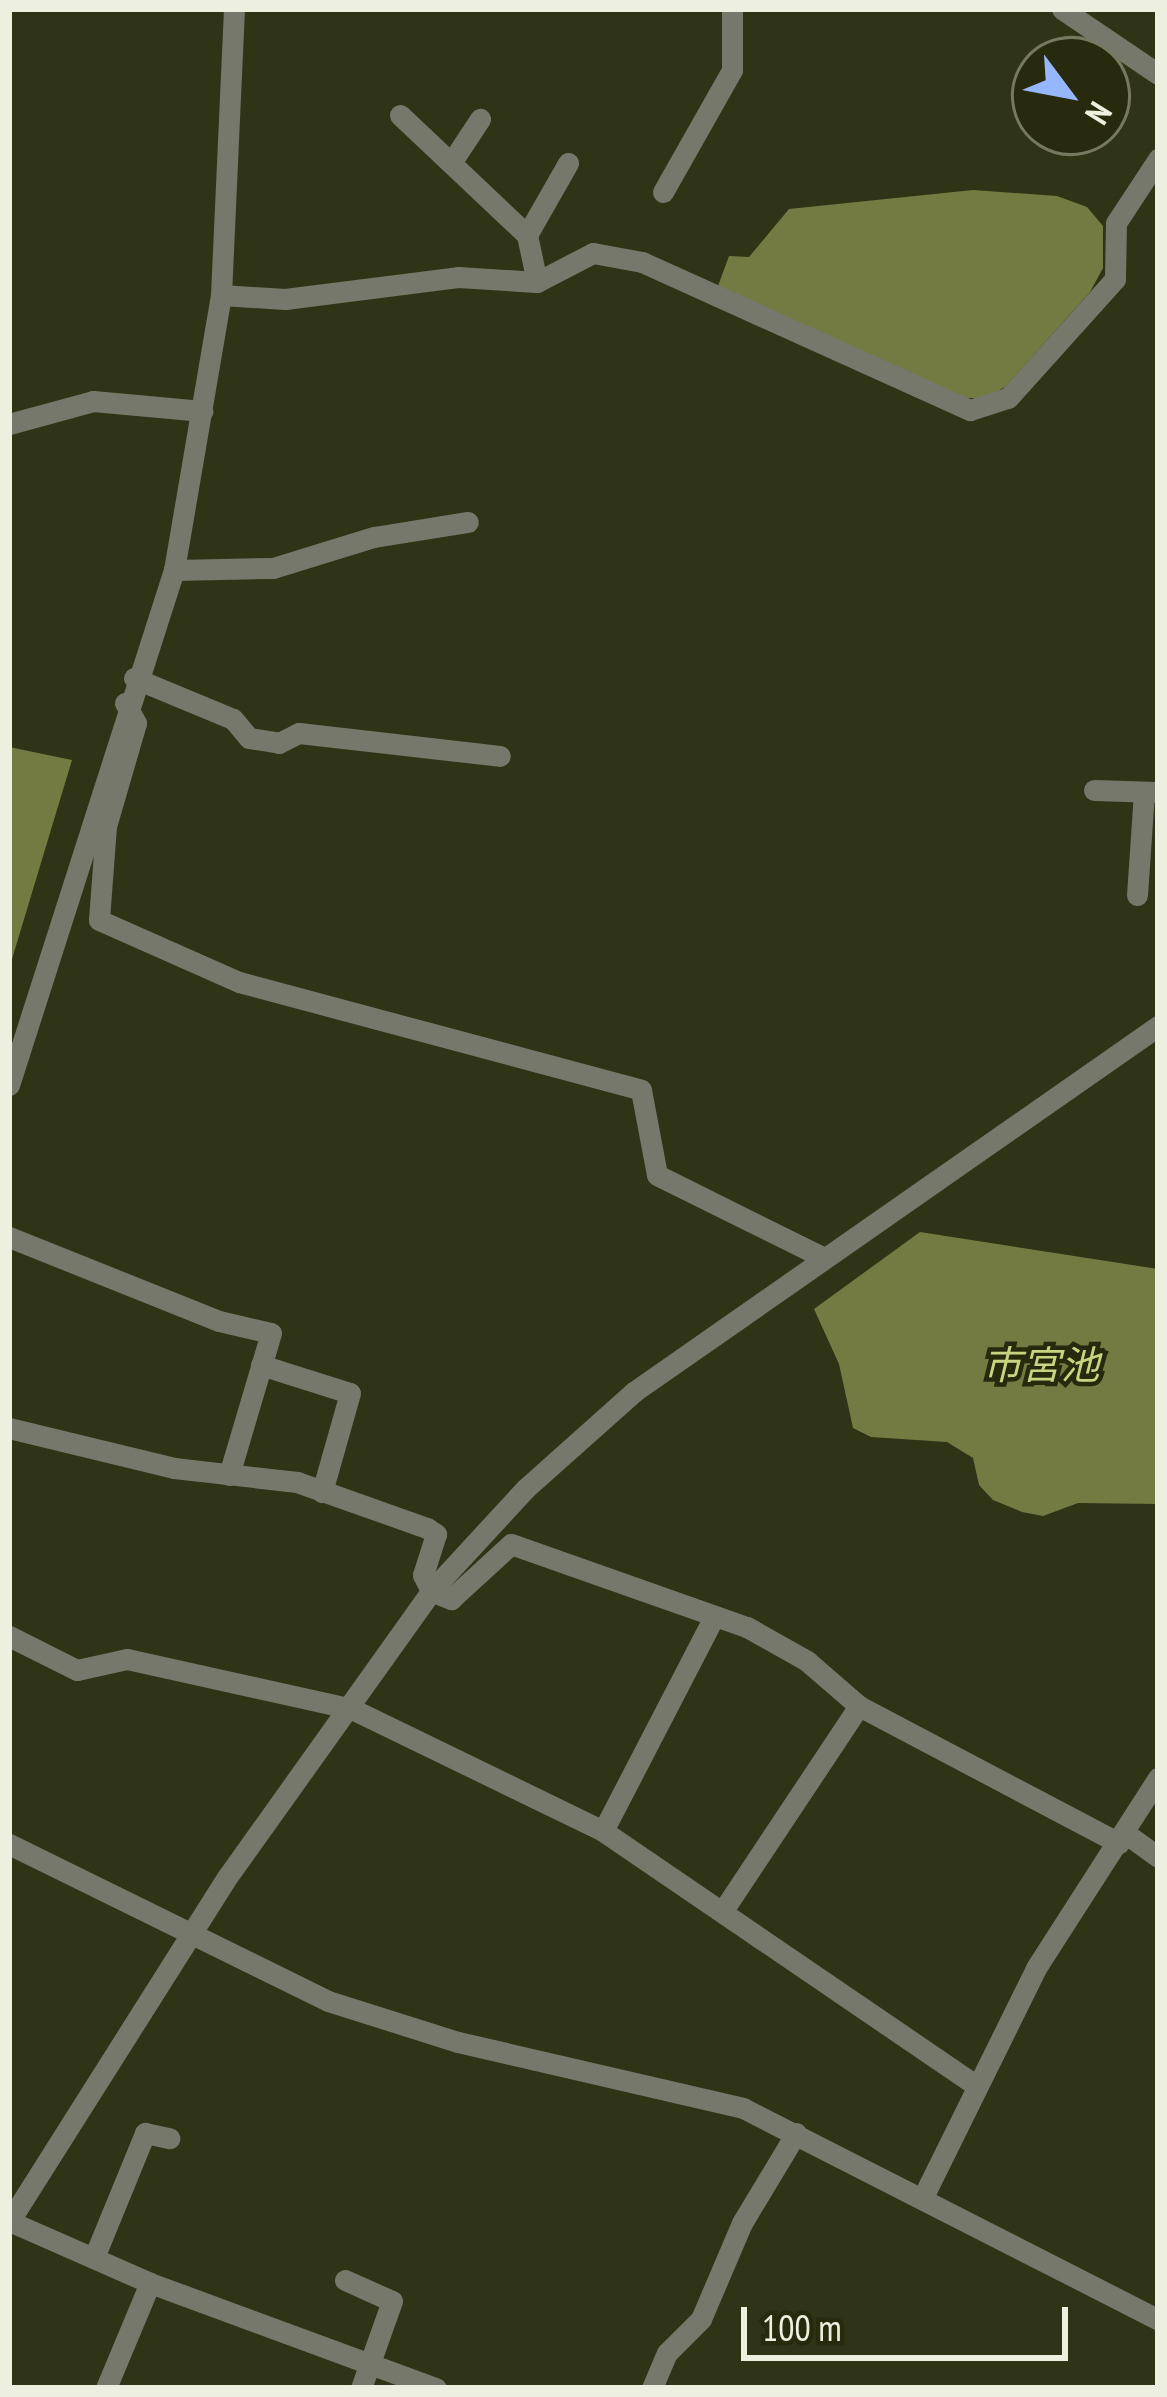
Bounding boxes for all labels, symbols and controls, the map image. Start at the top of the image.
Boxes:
north arrow [1011,36,1131,156]
text: N [1076,95,1122,133]
water label: 市宮池 [983,1342,1099,1388]
scale bar [747,2283,1074,2357]
text: 100 m [762,2304,842,2351]

